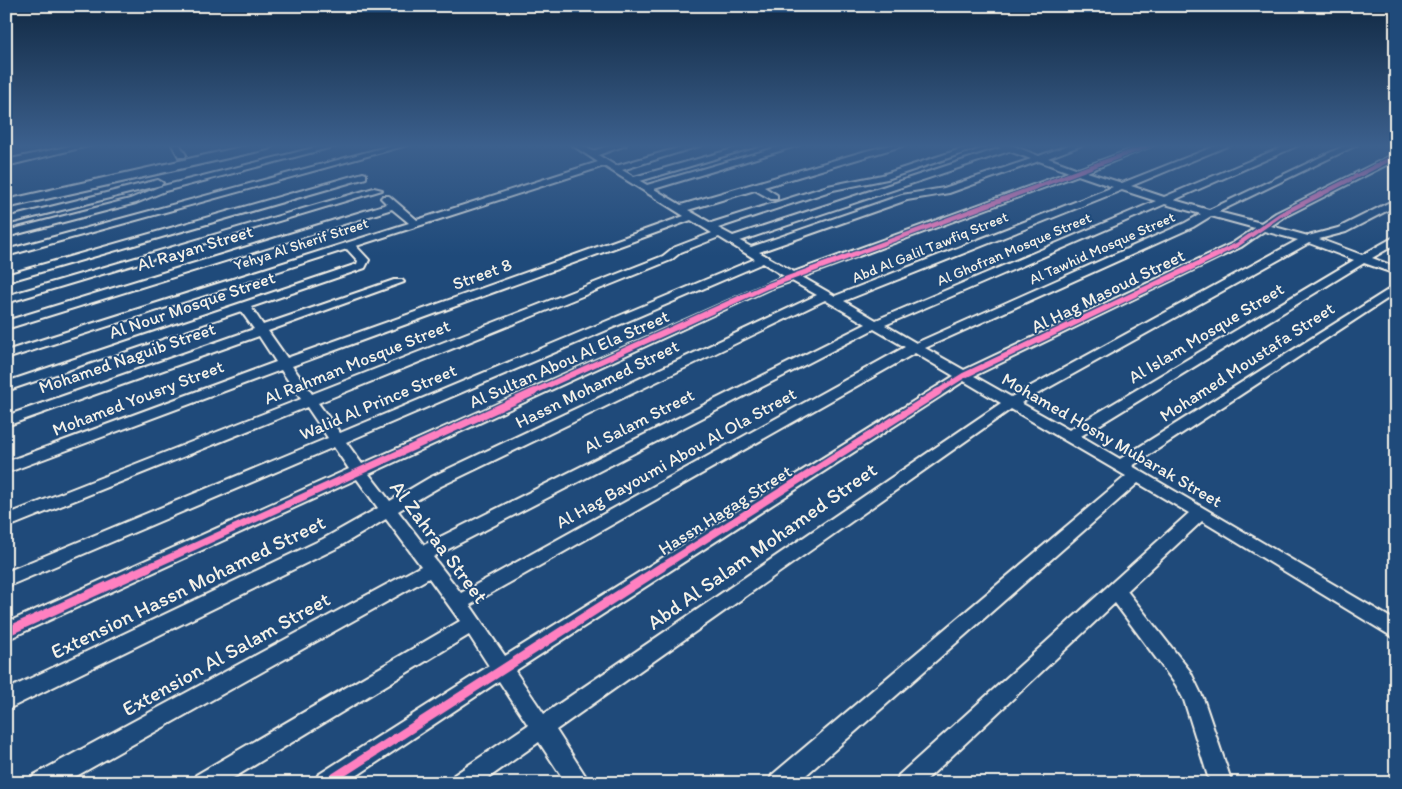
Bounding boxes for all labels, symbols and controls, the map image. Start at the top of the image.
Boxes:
street label: Abd Al Galil Tawfiq Street [849,207,1011,287]
street label: Al Ghofran Mosque Street [934,208,1094,290]
street label: Al Tawhid Mosque Street [1026,208,1178,288]
street label: Yehya Al Sherif Street [231,214,371,274]
street label: Al Rayan Street [134,220,256,276]
street label: Al Hag Masoud Street [1028,244,1189,338]
street label: Street 8 [449,253,515,295]
street label: Al Nour Mosque Street [106,266,278,344]
street label: Al Islam Mosque Street [1124,278,1288,388]
street label: Mohamed Moustafa Street [1155,297,1339,427]
street label: Al Sultan Abou Al Ela Street [465,305,673,413]
street label: Al Rahman Mosque Street [261,314,454,409]
street label: Mohamed Naguib Street [36,317,218,399]
street label: Hassn Mohamed Street [512,335,683,433]
street label: Mohamed Yousry Street [49,355,227,441]
street label: Walid Al Prince Street [296,359,460,445]
street label: Mohamed Hosny Mubarak Street [998,368,1226,512]
street label: Al Hag Bayoumi Abou Al Ola Street [552,382,800,533]
street label: Al Salam Street [580,384,698,458]
street label: Abd Al Salam Mohamed Street [642,457,881,635]
street label: Hassn Hagag Street [654,460,796,560]
street label: Al Zahraa Street [385,475,494,608]
street label: Extension Hassn Mohamed Street [46,509,329,664]
street label: Extension Al Salam Street [118,586,334,721]

